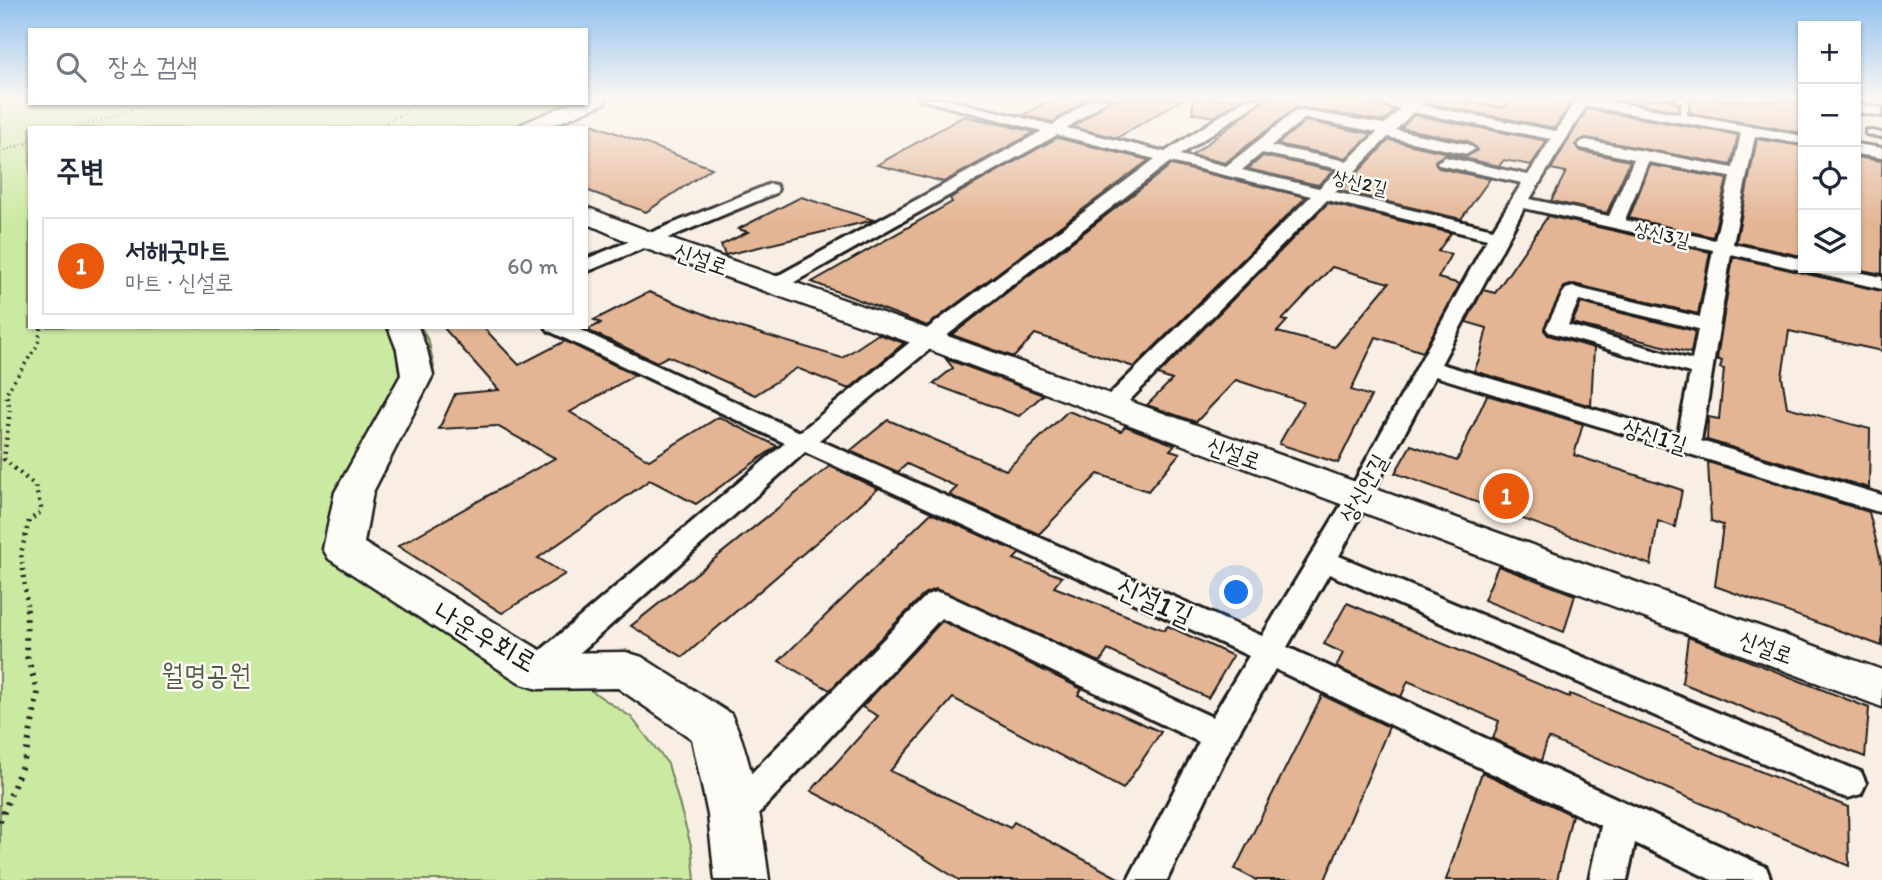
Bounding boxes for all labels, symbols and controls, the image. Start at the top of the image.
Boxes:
map controls [1798,21,1861,273]
button: + [1798,21,1861,84]
search box [28,28,588,105]
icon: search [52,48,90,86]
text: 장소 검색 [108,50,198,82]
button: − [1798,84,1861,147]
button: locate [1798,147,1861,210]
text: 주변 [56,152,104,189]
street label: 상신2길 [1330,165,1390,200]
button: layers [1798,210,1861,273]
street label: 상신3길 [1632,217,1692,252]
text: 서해굿마트 [125,234,230,266]
street label: 신설로 [670,237,732,281]
text: 1 [76,252,86,280]
text: 60 m [507,252,558,280]
text: 마트 · 신설로 [125,268,233,296]
street label: 상신1길 [1619,413,1691,459]
street label: 신설로 [1203,430,1265,476]
street label: 상신안길 [1333,449,1393,527]
pin: 1 [1483,470,1529,522]
street label: 신설1길 [1111,569,1199,633]
your location [1219,575,1253,609]
street label: 나운우회로 [429,593,543,679]
street label: 신설로 [1735,624,1797,670]
park label: 월명공원 [161,657,251,691]

